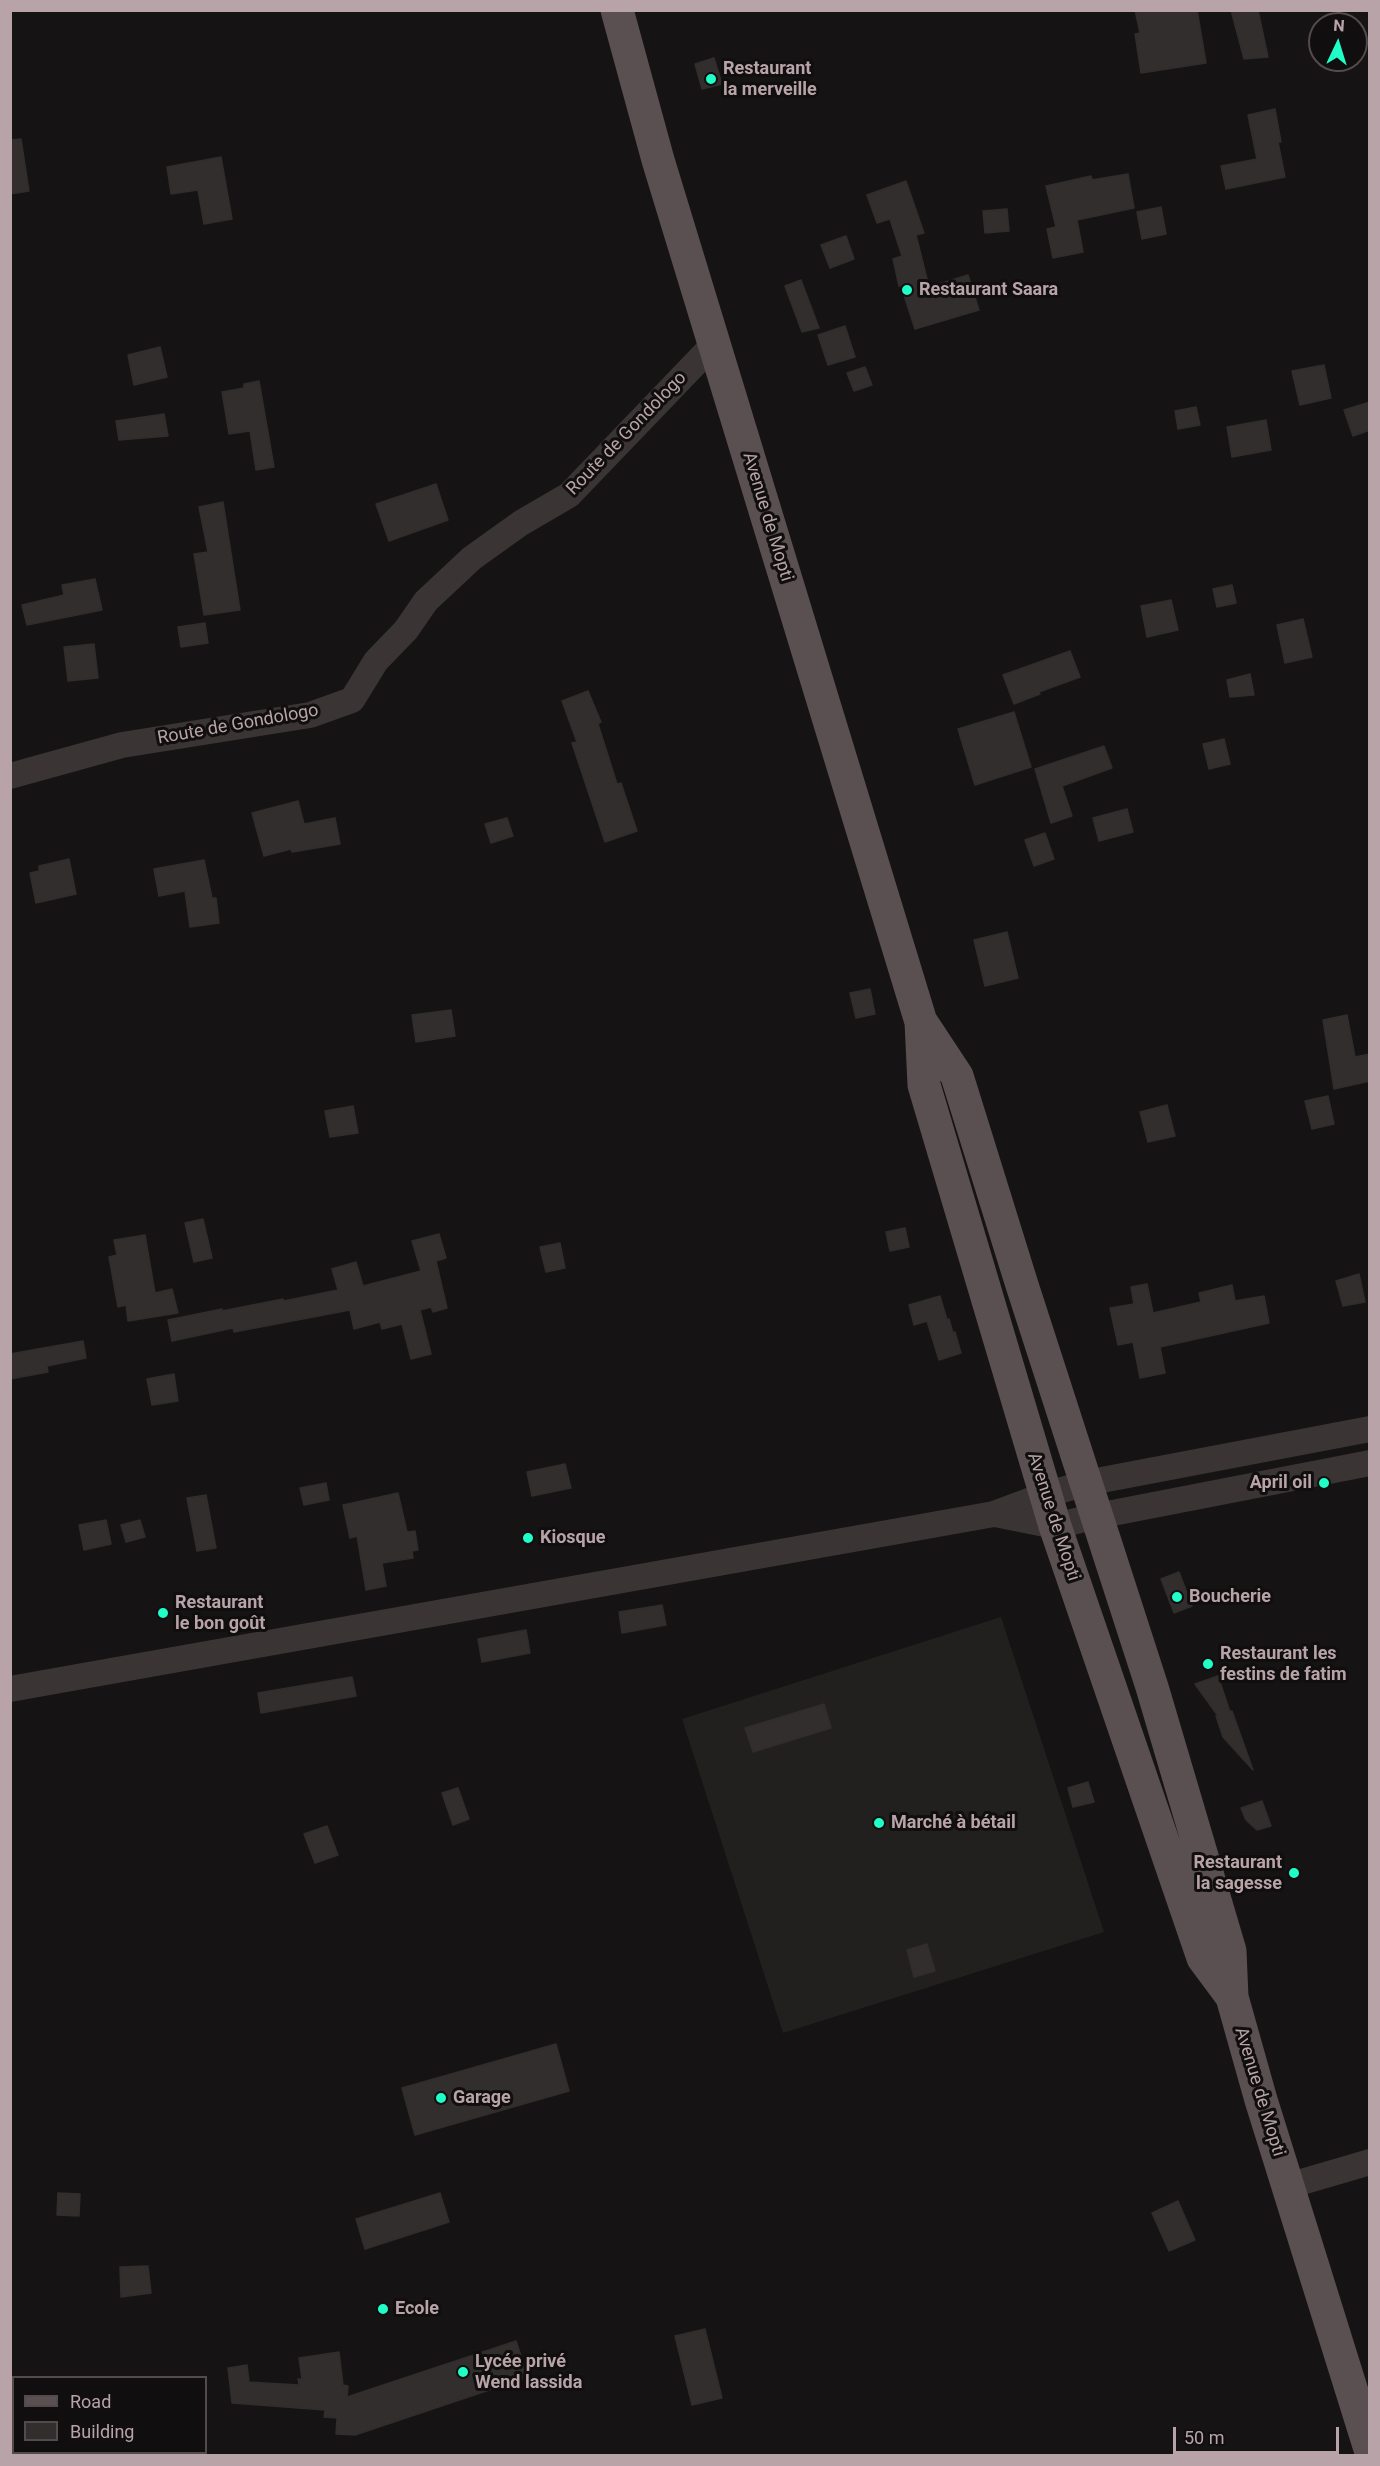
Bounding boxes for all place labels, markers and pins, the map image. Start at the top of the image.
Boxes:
place label: Restaurant la merveille [723,58,817,100]
marker: Restaurant la merveille [704,72,718,86]
place label: Restaurant Saara [919,279,1058,301]
marker: Restaurant Saara [900,283,914,297]
place label: April oil [1250,1472,1312,1494]
marker: April oil [1317,1476,1331,1490]
place label: Kiosque [540,1527,606,1549]
marker: Kiosque [521,1531,535,1545]
place label: Boucherie [1189,1586,1271,1608]
marker: Boucherie [1170,1590,1184,1604]
place label: Restaurant le bon goût [175,1592,265,1634]
marker: Restaurant le bon goût [156,1606,170,1620]
place label: Restaurant les festins de fatim [1220,1643,1347,1686]
marker: Restaurant les festins de fatim [1201,1657,1215,1671]
place label: Marché à bétail [891,1812,1016,1834]
marker: Marché à bétail [872,1816,886,1830]
place label: Restaurant la sagesse [1194,1852,1282,1894]
marker: Restaurant la sagesse [1287,1866,1301,1880]
place label: Garage [453,2087,511,2109]
marker: Garage [434,2091,448,2105]
place label: Ecole [395,2298,439,2320]
marker: Ecole [376,2302,390,2316]
place label: Lycée privé Wend lassida [475,2351,582,2394]
marker: Lycée privé Wend lassida [456,2365,470,2379]

